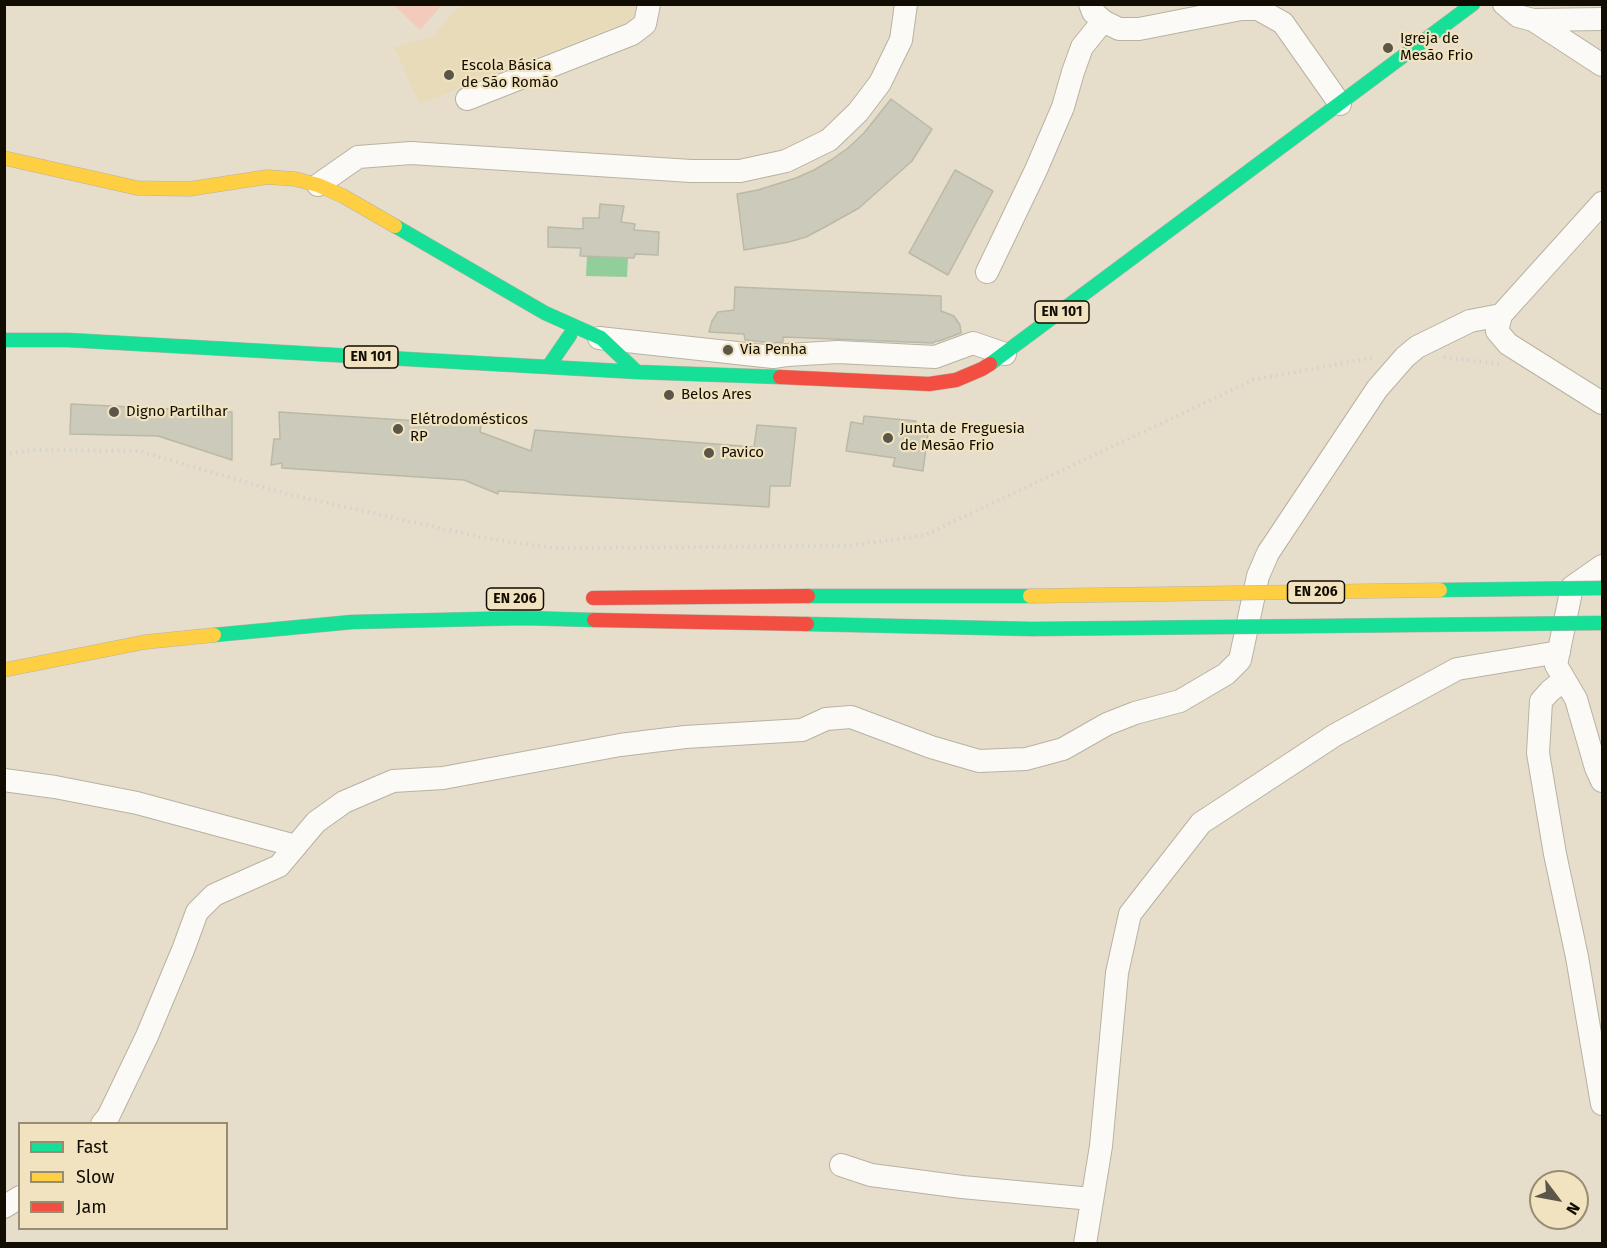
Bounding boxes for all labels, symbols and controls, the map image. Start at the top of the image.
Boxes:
place label: Igreja de Mesão Frio [1400,30,1473,65]
marker: Igreja de Mesão Frio [1381,41,1395,55]
place label: Escola Básica de São Romão [461,57,559,92]
marker: Escola Básica de São Romão [442,68,456,82]
road number: EN 101 [1035,301,1089,323]
place label: Via Penha [740,341,807,359]
marker: Via Penha [721,343,735,357]
road number: EN 101 [344,346,398,368]
place label: Belos Ares [681,386,751,404]
marker: Belos Ares [662,388,676,402]
place label: Digno Partilhar [126,403,228,421]
marker: Digno Partilhar [107,405,121,419]
place label: Elétrodomésticos RP [410,411,528,446]
place label: Junta de Freguesia de Mesão Frio [900,420,1025,455]
marker: Elétrodomésticos RP [391,422,405,436]
marker: Junta de Freguesia de Mesão Frio [881,431,895,445]
place label: Pavico [721,444,764,462]
marker: Pavico [702,446,716,460]
road number: EN 206 [1288,581,1344,603]
road number: EN 206 [486,588,544,610]
legend [18,1122,228,1230]
text: Fast [76,1136,108,1158]
text: Slow [76,1166,114,1188]
north arrow [1529,1170,1589,1230]
text: Jam [76,1196,107,1218]
text: N [1562,1199,1584,1218]

